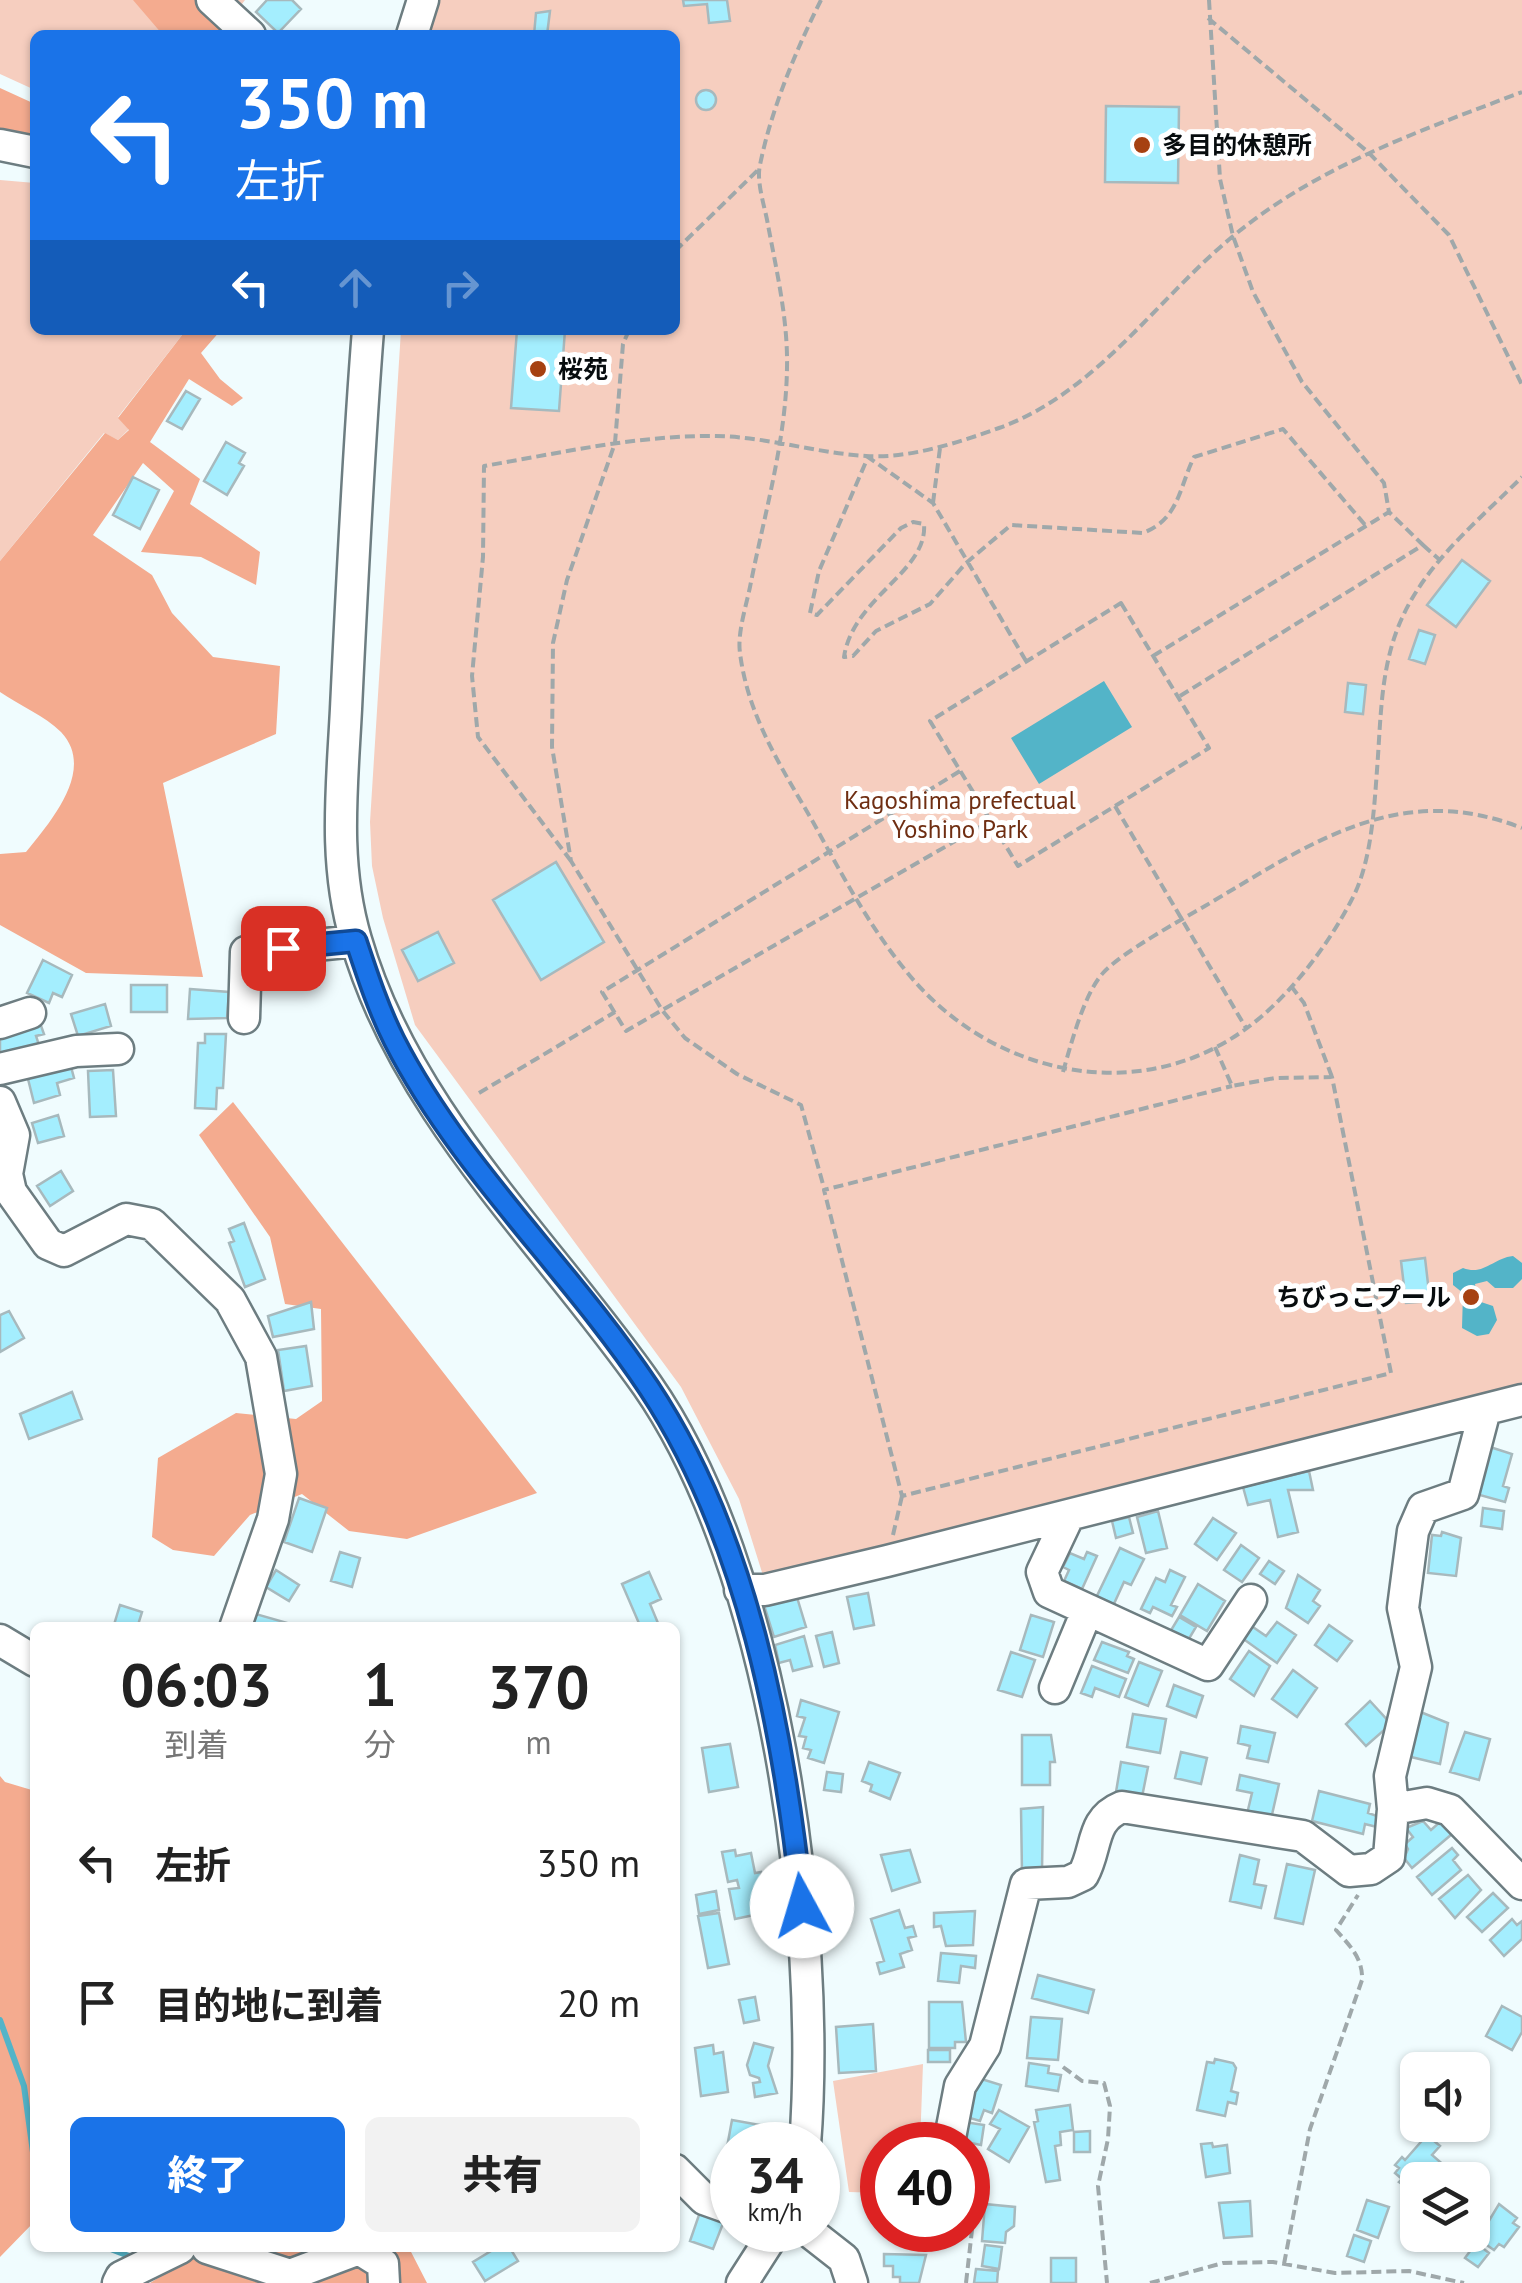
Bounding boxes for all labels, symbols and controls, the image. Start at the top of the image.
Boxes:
text: 350 m [235,57,428,147]
icon: left [70,70,200,200]
place label: 多目的休憩所 [1162,129,1312,161]
marker: 多目的休憩所 [1131,134,1153,156]
text: 左折 [235,151,325,209]
icon: left [223,260,278,315]
icon: ahead [328,260,383,315]
icon: right [433,260,488,315]
place label: 桜苑 [558,353,608,385]
marker: 桜苑 [527,358,549,380]
park label: Kagoshima prefectual Yoshino Park [844,784,1077,845]
pin [241,906,326,991]
icon: arrive [256,921,311,976]
place label: ちびっこプール [1276,1281,1451,1313]
marker: ちびっこプール [1460,1286,1482,1308]
text: 06:03 [120,1645,273,1723]
text: 1 [363,1645,397,1723]
text: 370 [487,1647,590,1725]
text: m [526,1721,552,1763]
text: 到着 [165,1723,229,1765]
text: 分 [364,1723,396,1765]
icon: left [70,1835,125,1890]
text: 350 m [537,1838,640,1887]
text: 左折 [155,1840,231,1889]
position arrow [750,1854,854,1958]
icon: arrive [70,1975,125,2030]
text: 20 m [558,1978,640,2027]
text: 目的地に到着 [155,1980,383,2029]
map controls [1400,2052,1490,2252]
button: sound [1400,2052,1490,2142]
button: 終了 [70,2117,345,2232]
button: 共有 [365,2117,640,2232]
speed limit sign: 40 [860,2122,990,2252]
text: 34 [747,2142,803,2207]
button: layers [1400,2162,1490,2252]
text: km/h [748,2196,802,2228]

